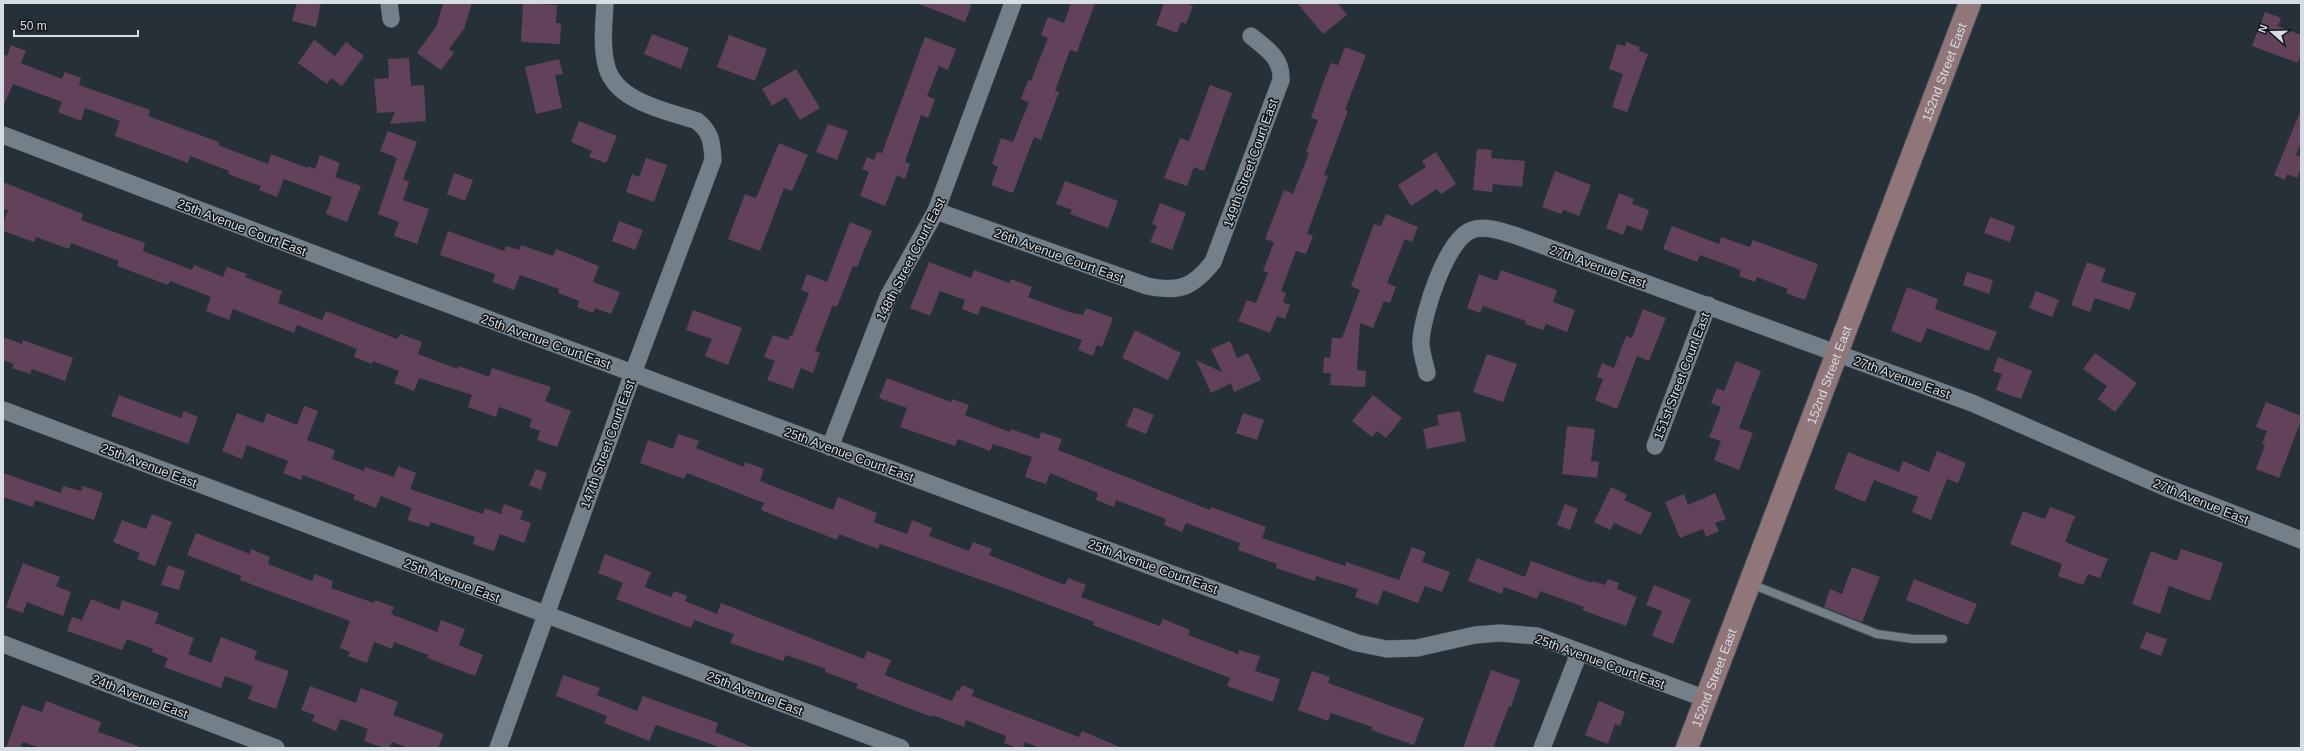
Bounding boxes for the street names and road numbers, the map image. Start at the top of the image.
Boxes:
street label: 152nd Street East [1919,21,1970,124]
street label: 149th Street Court East [1220,96,1281,230]
street label: 148th Street Court East [873,195,948,323]
street label: 25th Avenue Court East [175,196,309,259]
street label: 26th Avenue Court East [992,225,1126,286]
street label: 27th Avenue East [1547,242,1649,291]
street label: 151st Street Court East [1650,310,1713,442]
street label: 25th Avenue Court East [479,311,613,372]
street label: 152nd Street East [1804,323,1855,427]
street label: 27th Avenue East [1851,353,1953,402]
street label: 147th Street Court East [577,377,638,511]
street label: 25th Avenue Court East [782,424,916,485]
street label: 25th Avenue East [99,440,199,491]
street label: 27th Avenue East [2151,475,2251,528]
street label: 25th Avenue Court East [1086,536,1220,597]
street label: 25th Avenue East [402,555,502,606]
street label: 152nd Street East [1689,626,1740,729]
street label: 25th Avenue Court East [1533,631,1667,692]
street label: 25th Avenue East [705,668,805,719]
street label: 24th Avenue East [90,671,190,722]

